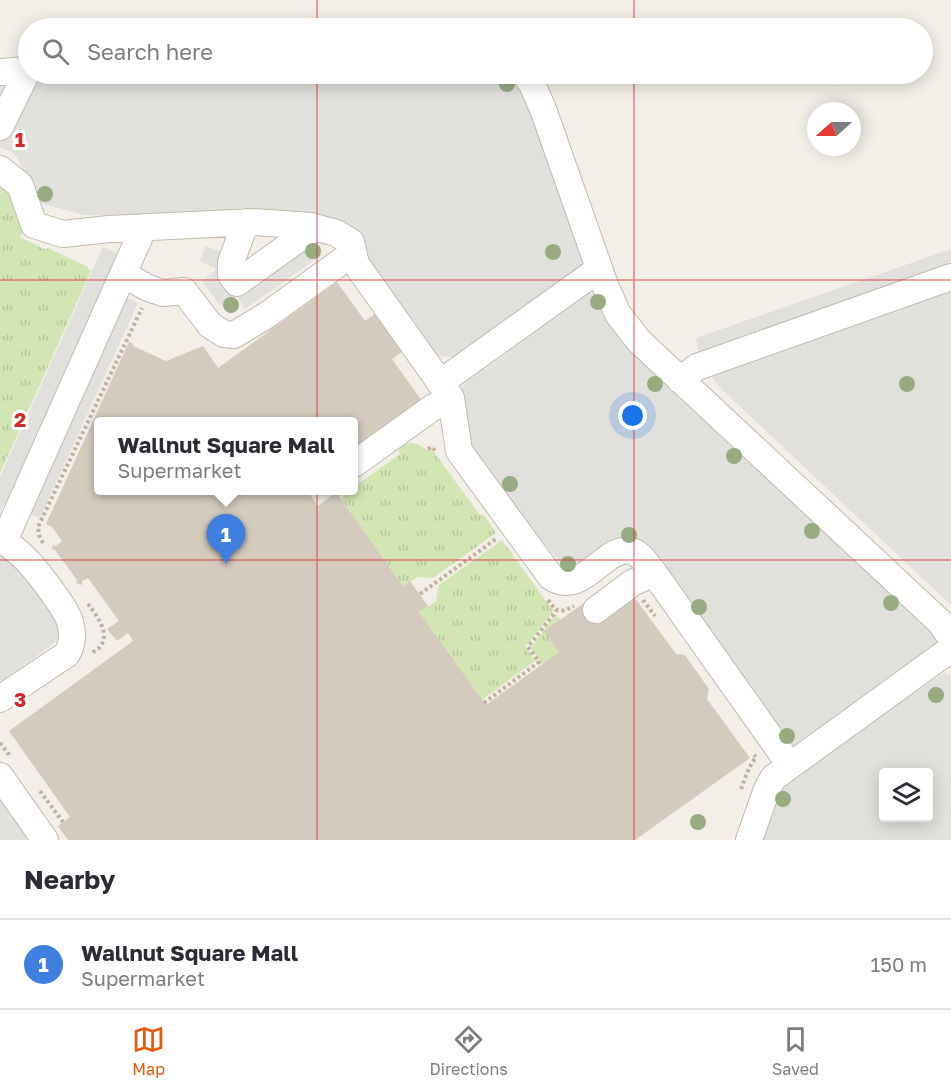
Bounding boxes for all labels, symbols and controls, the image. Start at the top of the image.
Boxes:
search box [18,18,933,84]
icon: search [39,35,72,68]
text: Search here [87,38,213,65]
north arrow [807,102,861,156]
text: 1 [15,127,25,151]
your location [618,401,647,430]
text: 2 [14,407,26,431]
popup [94,417,358,495]
text: Wallnut Square Mall [117,431,335,458]
text: Supermarket [117,458,241,482]
pin: 1 [206,514,246,564]
text: 3 [14,687,26,711]
map controls [879,768,933,822]
button: layers [879,768,933,822]
text: Nearby [24,864,115,895]
text: Wallnut Square Mall [81,939,298,966]
text: 1 [38,952,49,976]
text: 150 m [871,952,927,976]
text: Supermarket [81,966,205,990]
tab: Map [132,1023,165,1079]
tab: Directions [430,1023,508,1079]
tab: Saved [772,1023,819,1079]

